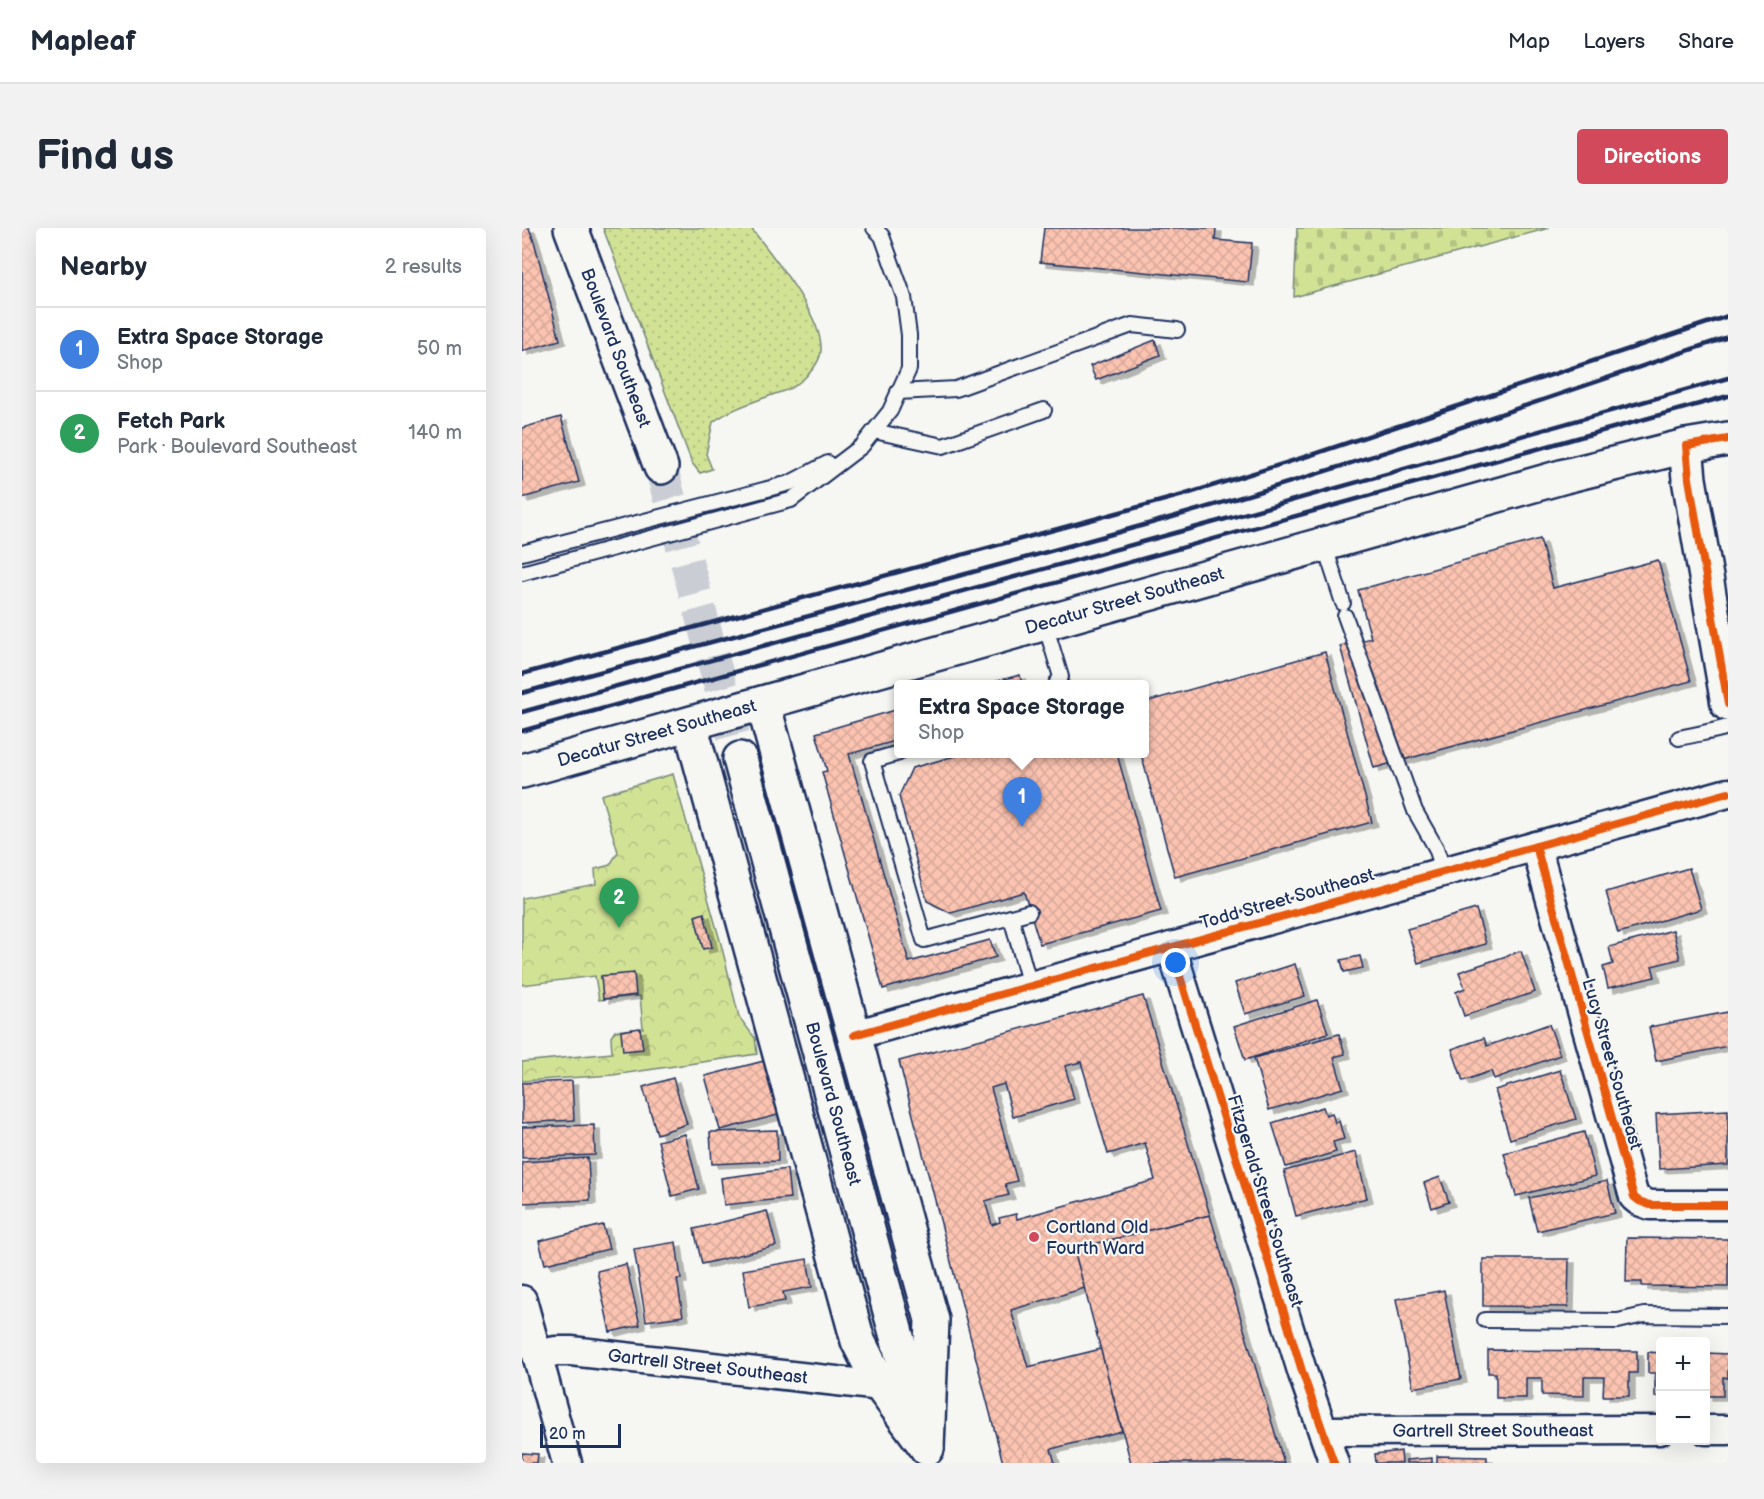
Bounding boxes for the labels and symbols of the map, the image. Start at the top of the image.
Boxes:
street label: Boulevard Southeast [577,265,656,431]
street label: Decatur Street Southeast [1023,562,1227,639]
street label: Decatur Street Southeast [555,695,759,771]
pin: 1 [1002,778,1042,827]
street label: Todd Street Southeast [1198,864,1377,934]
pin: 2 [600,878,638,928]
your location [1161,948,1190,977]
street label: Lucy Street Southeast [1578,976,1647,1152]
street label: Boulevard Southeast [801,1020,866,1188]
street label: Fitzgerald Street Southeast [1223,1092,1307,1310]
place label: Cortland Old Fourth Ward [1046,1217,1149,1259]
marker: Cortland Old Fourth Ward [1027,1230,1041,1244]
street label: Gartrell Street Southeast [607,1345,809,1388]
street label: Gartrell Street Southeast [1392,1420,1594,1441]
scale bar [540,1421,621,1448]

